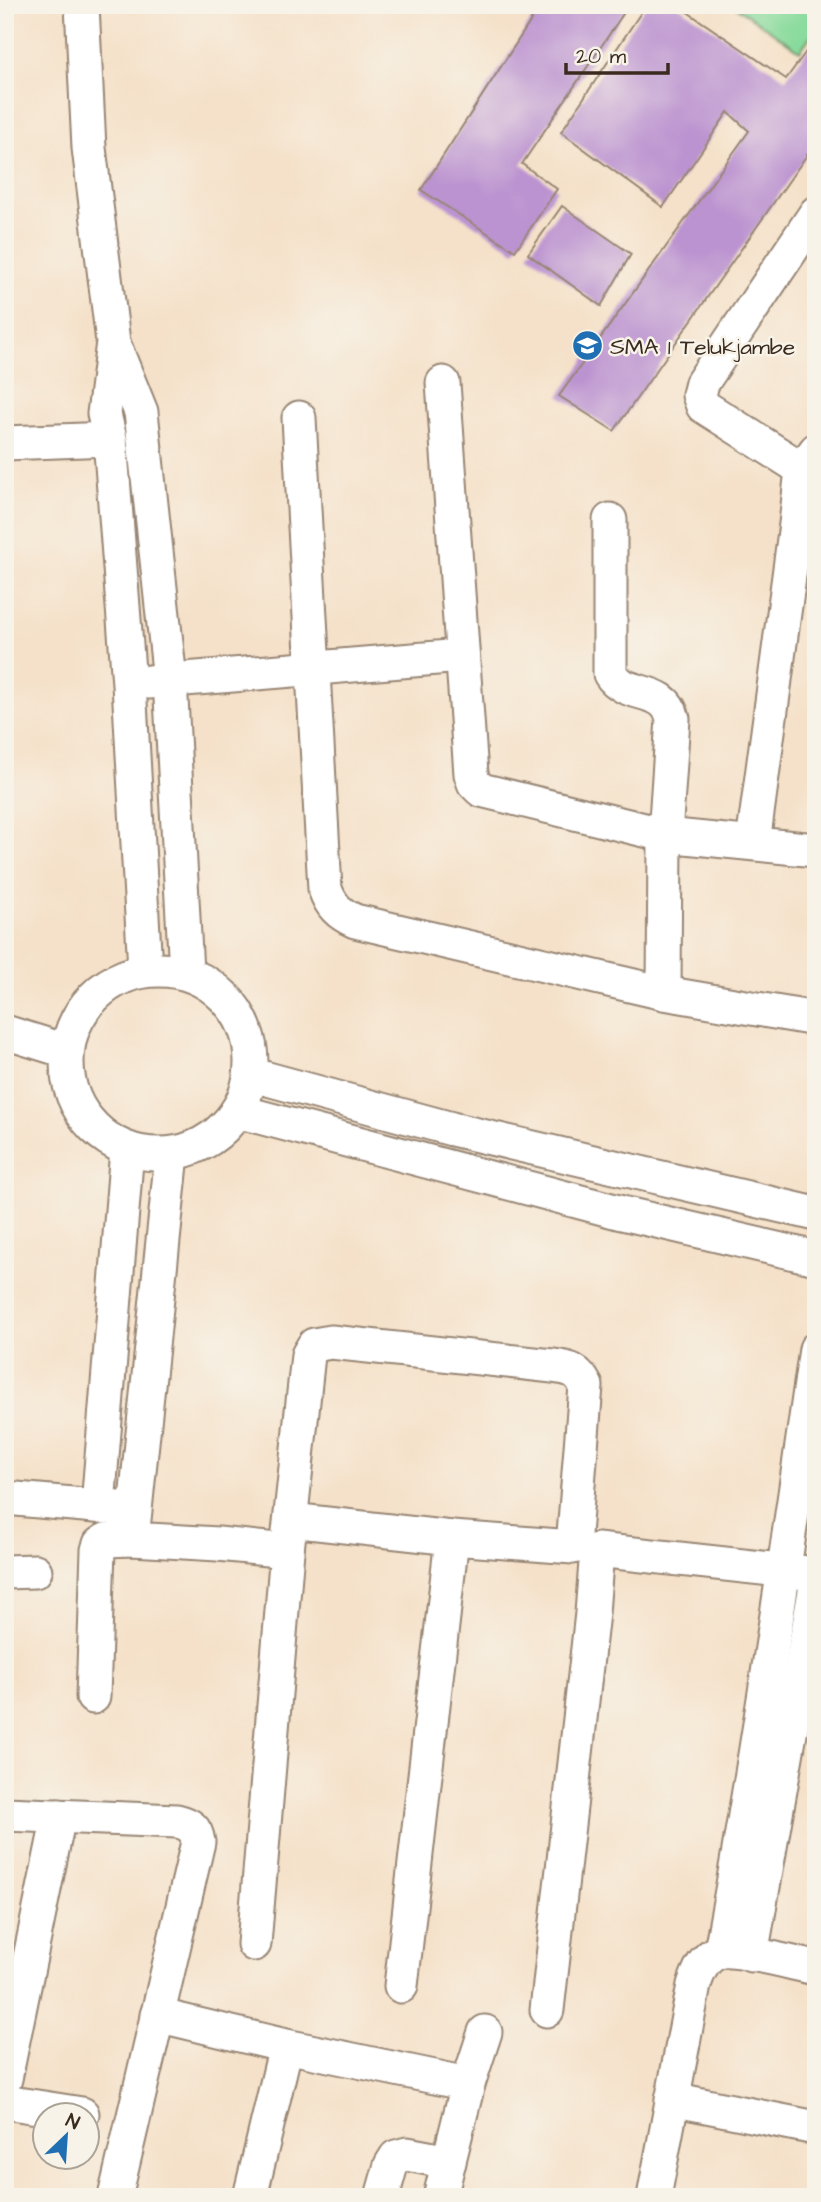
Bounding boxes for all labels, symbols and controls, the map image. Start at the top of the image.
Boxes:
scale bar [566,32,667,76]
text: 20 m [576,42,627,71]
school or university icon: SMA 1 Telukjambe [570,329,604,363]
place label: SMA 1 Telukjambe [610,331,795,363]
north arrow [32,2100,102,2170]
text: N [61,2107,84,2137]

